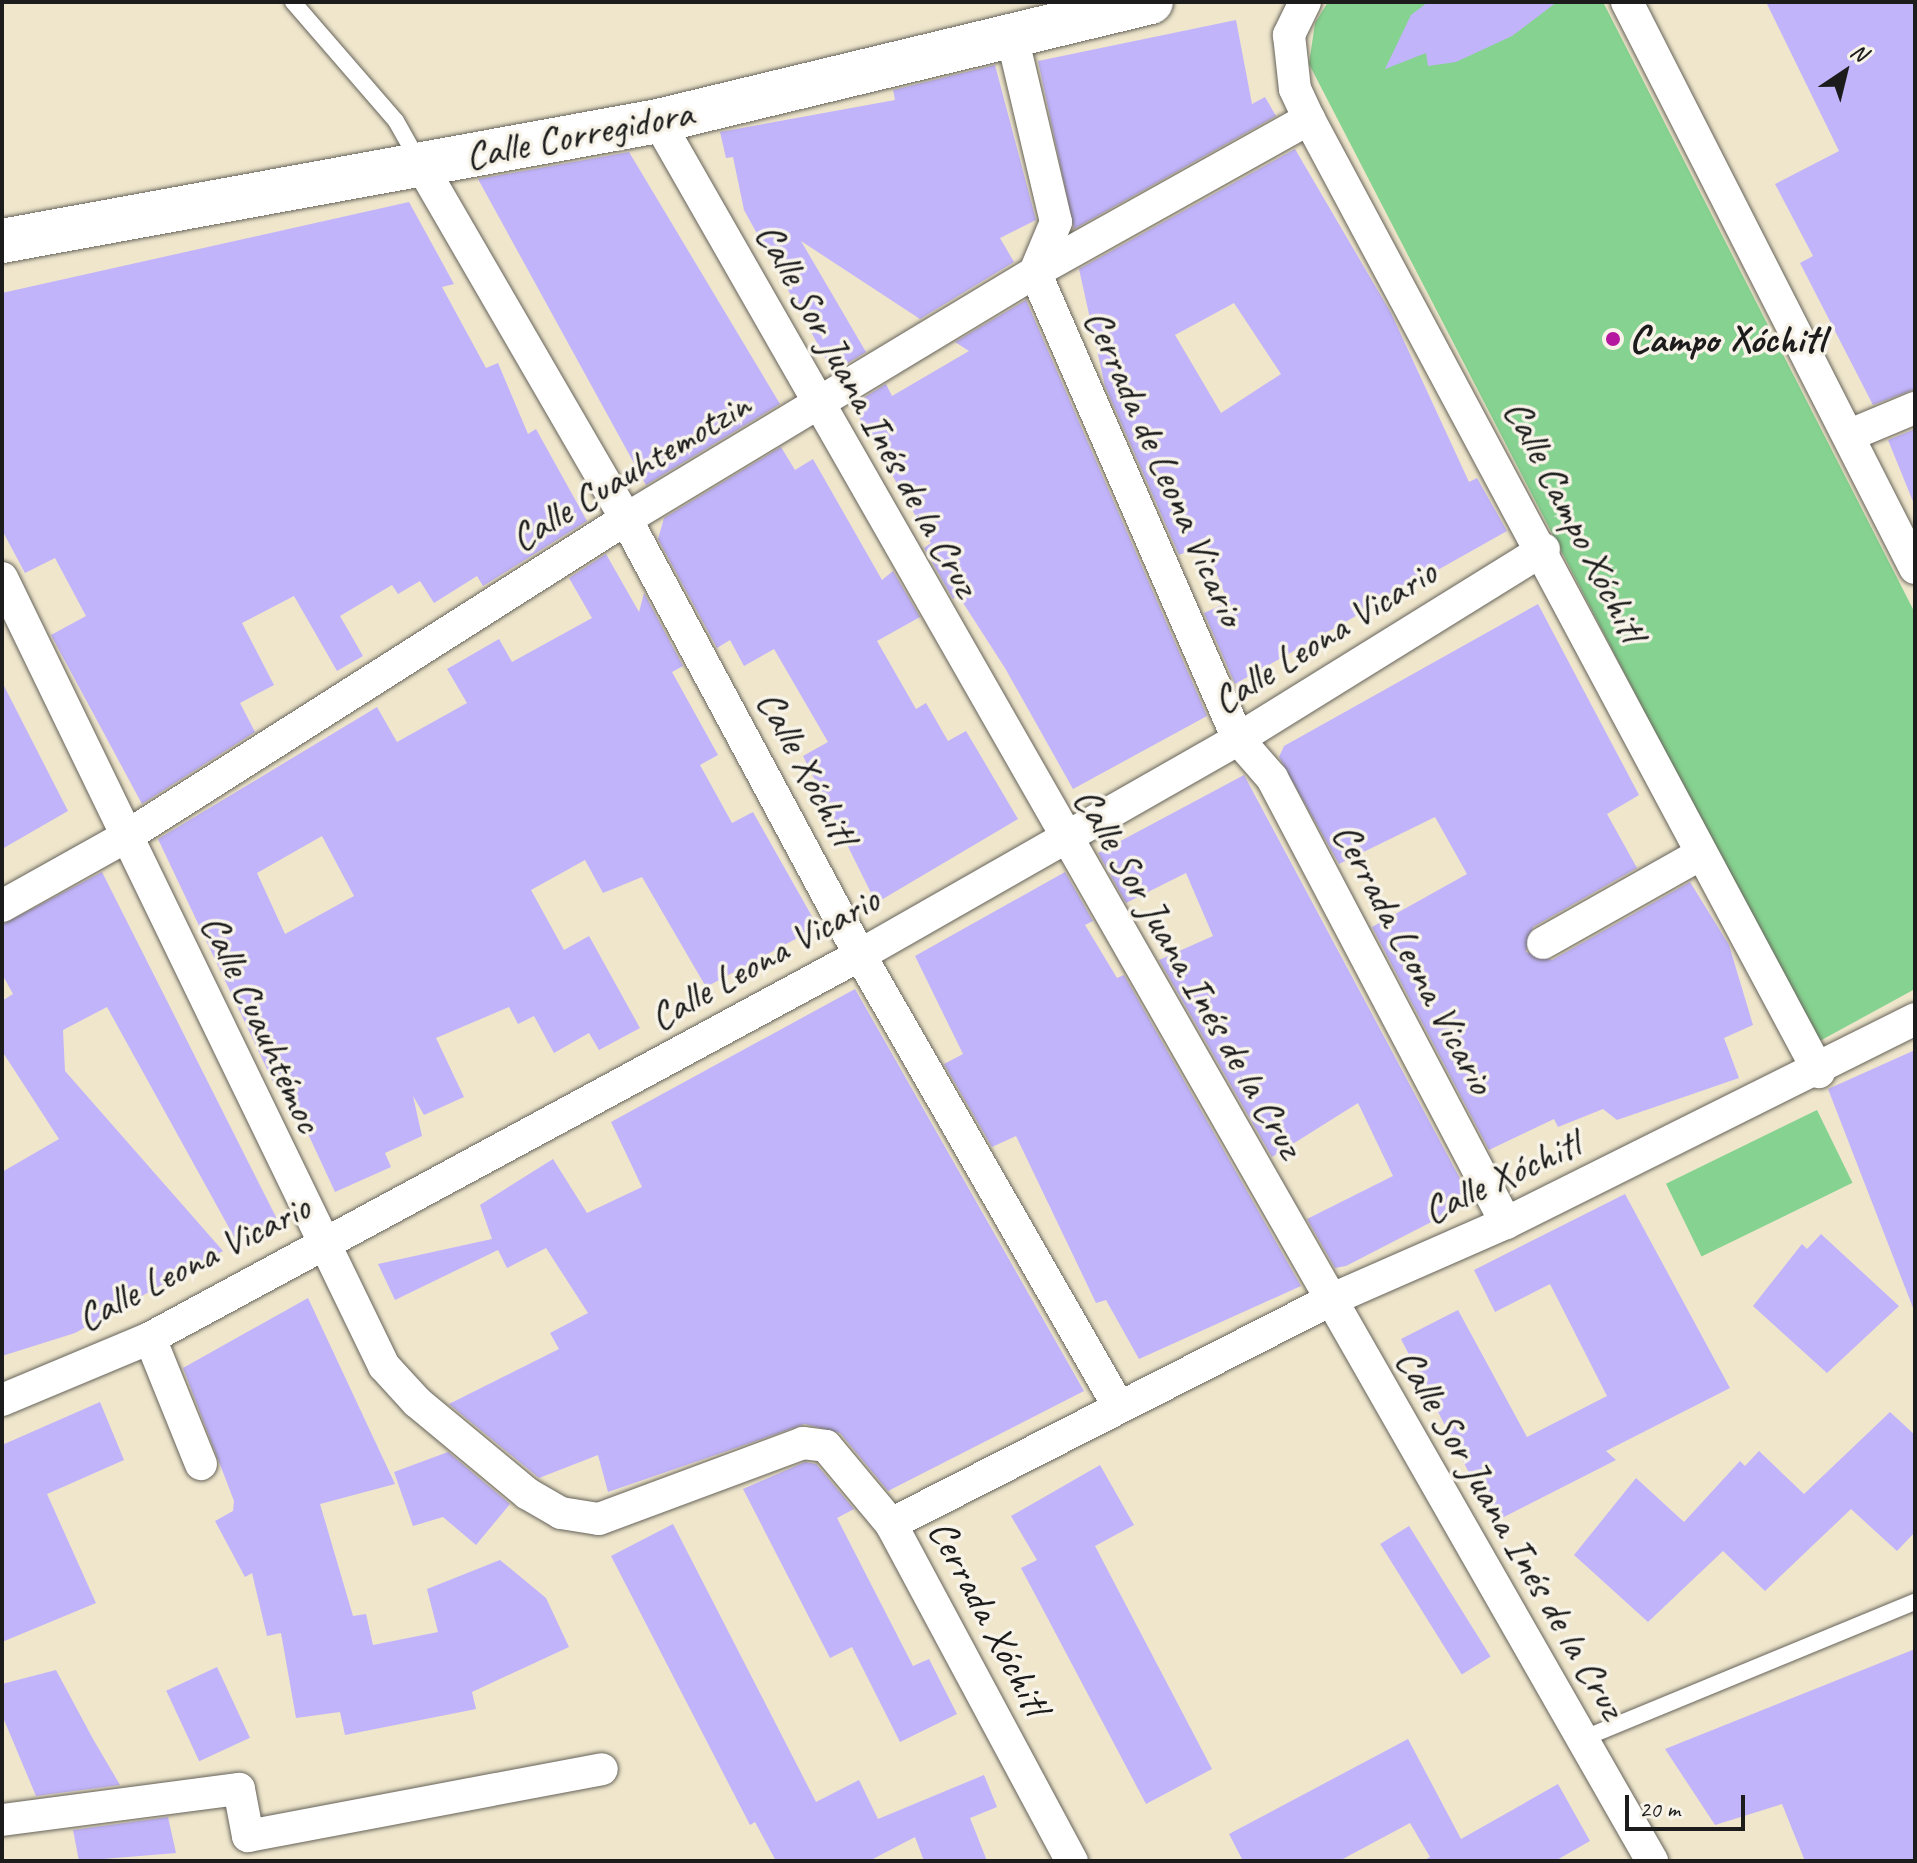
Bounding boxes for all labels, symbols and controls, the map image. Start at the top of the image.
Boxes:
north arrow [1805,32,1885,112]
text: N [1845,37,1872,68]
street label: Calle Corregidora [462,89,696,179]
street label: Calle Sor Juana Inés de la Cruz [745,214,991,604]
street label: Cerrada de Leona Vicario [1074,303,1256,631]
place label: Campo Xóchitl [1629,315,1824,363]
marker: Campo Xóchitl [1604,330,1622,348]
street label: Calle Cuauhtemotzin [502,381,758,561]
street label: Calle Campo Xóchitl [1493,391,1657,649]
street label: Calle Leona Vicario [1204,548,1444,724]
street label: Calle Xóchitl [746,682,868,852]
street label: Calle Sor Juana Inés de la Cruz [1063,779,1315,1165]
street label: Cerrada Leona Vicario [1322,814,1506,1102]
street label: Calle Leona Vicario [641,875,887,1041]
street label: Calle Cuauhtémoc [191,907,333,1139]
street label: Calle Xóchitl [1415,1120,1587,1234]
street label: Calle Leona Vicario [69,1183,317,1341]
street label: Calle Sor Juana Inés de la Cruz [1385,1340,1637,1726]
street label: Cerrada Xóchitl [918,1512,1060,1722]
scale bar [1629,1779,1749,1829]
text: 20 m [1639,1794,1680,1824]

